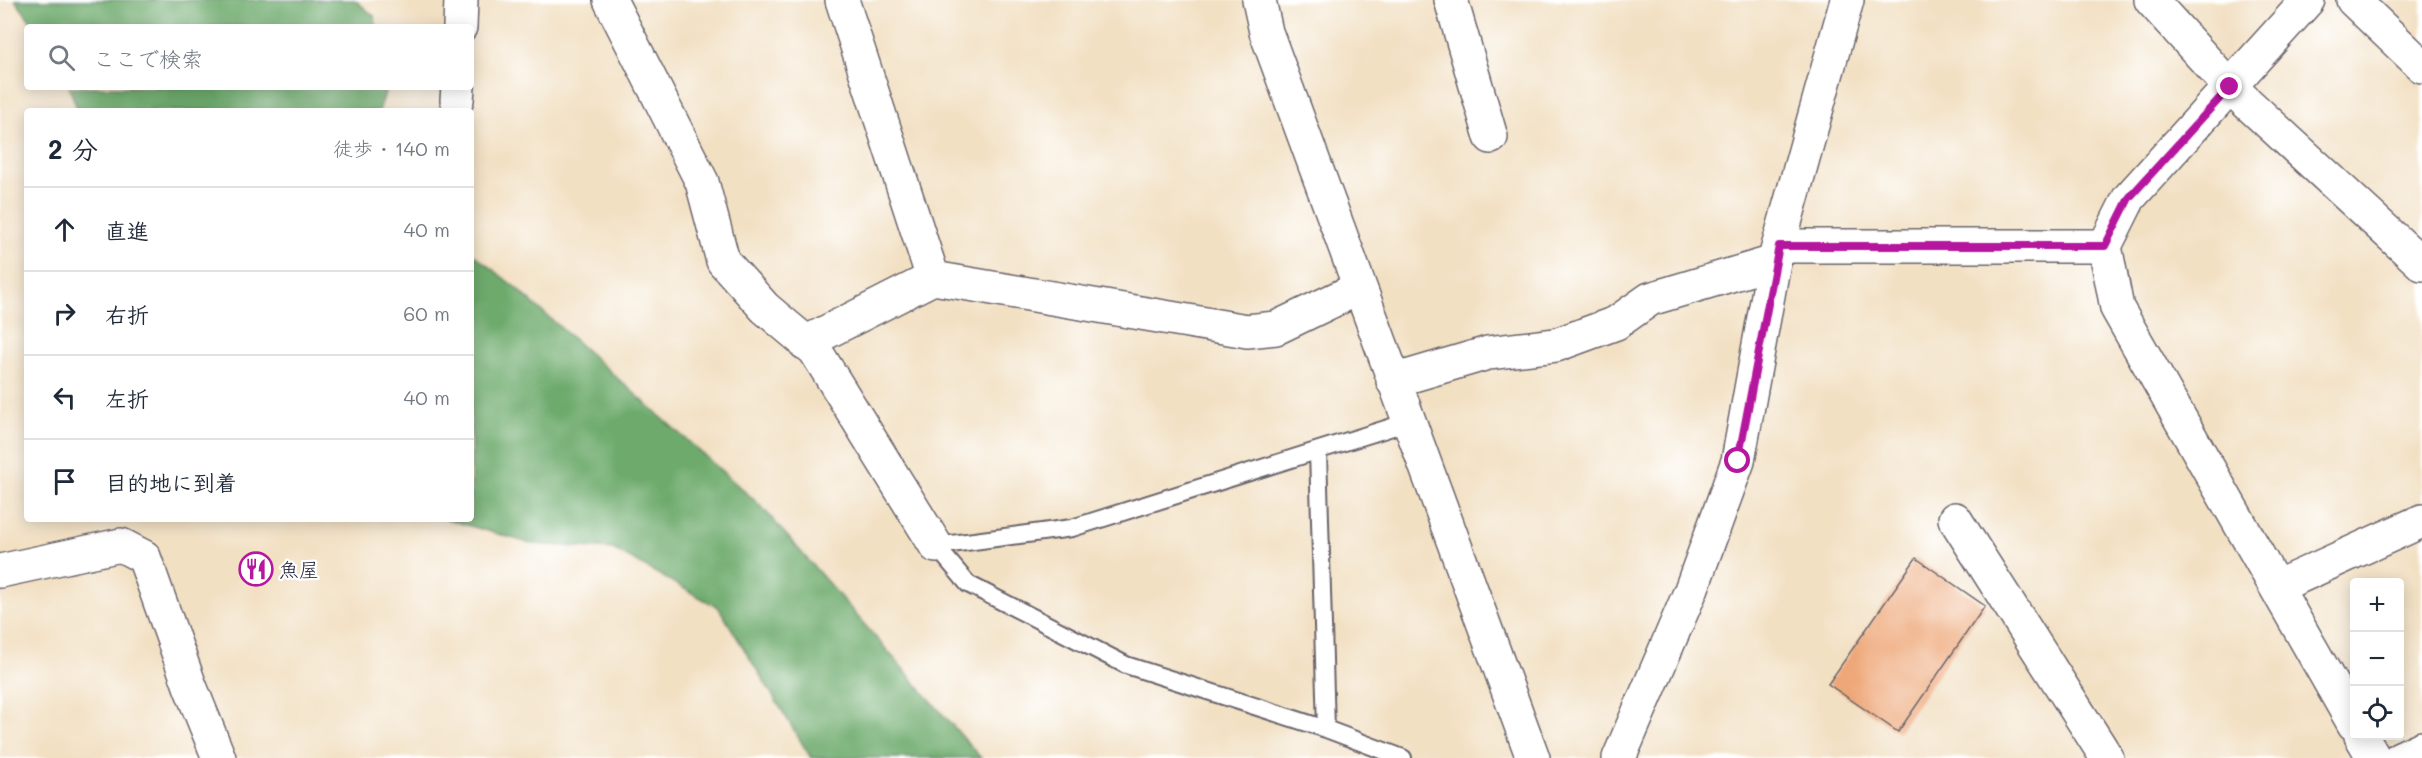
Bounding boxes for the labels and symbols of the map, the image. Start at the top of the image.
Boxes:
route end [2216,73,2242,99]
route start [1724,447,1750,473]
restaurant icon: 魚屋 [238,551,274,587]
place label: 魚屋 [279,556,319,582]

